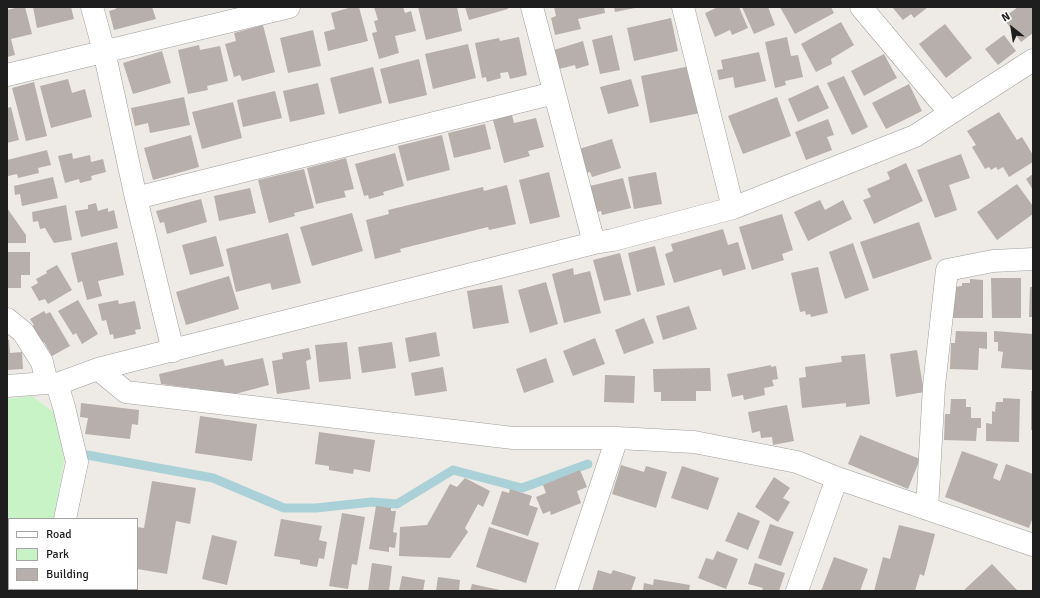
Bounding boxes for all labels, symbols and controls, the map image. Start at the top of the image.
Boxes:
north arrow [992,8,1032,48]
text: N [999,10,1012,25]
legend [8,518,138,590]
text: Road [46,527,72,542]
text: Park [46,547,69,562]
text: Building [46,567,89,582]

